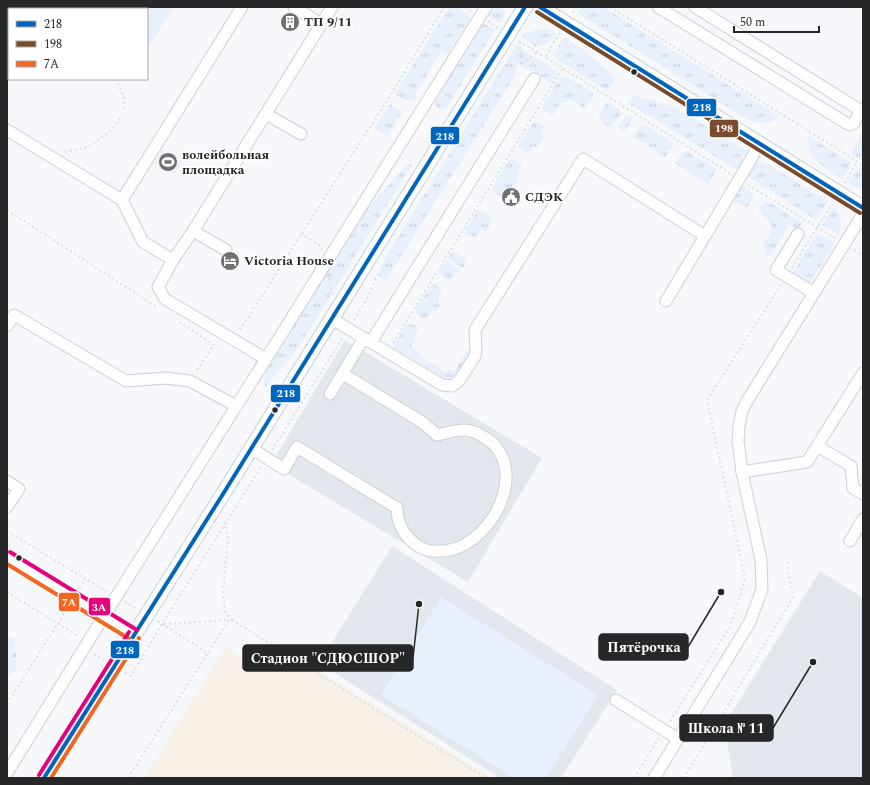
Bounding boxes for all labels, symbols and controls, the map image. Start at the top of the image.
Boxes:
legend [8,8,148,80]
scale bar [734,8,819,34]
building icon: ТП 9/11 [279,11,301,33]
place label: ТП 9/11 [304,12,352,32]
text: 50 m [740,13,765,32]
text: 218 [44,15,62,34]
text: 198 [44,35,62,54]
text: 7А [44,55,59,74]
unlabelled marker [629,67,639,77]
line badge: 218 [686,98,717,117]
text: 218 [693,99,711,116]
line badge: 198 [709,119,739,138]
text: 198 [715,120,733,137]
line badge: 218 [430,126,460,145]
text: 218 [436,128,454,145]
place label: волейбольная площадка [182,145,269,180]
sports icon: волейбольная площадка [157,151,179,173]
public building icon: СДЭК [500,186,522,208]
place label: СДЭК [525,187,563,207]
hotel icon: Victoria House [219,250,241,272]
place label: Victoria House [244,251,334,271]
line badge: 218 [270,384,301,403]
text: 218 [277,385,295,402]
unlabelled marker [270,405,280,415]
unlabelled marker [14,553,24,563]
line badge: 7А [58,592,80,612]
text: 7А [62,594,77,611]
line badge: 3А [88,597,111,616]
text: 3А [92,599,107,616]
callout: Пятёрочка [599,634,688,660]
text: Пятёрочка [607,637,681,658]
line badge: 218 [110,640,140,659]
text: 218 [116,642,134,659]
callout: Стадион "СДЮСШОР" [243,645,413,671]
text: Стадион "СДЮСШОР" [251,648,405,669]
callout: Школа № 11 [680,715,773,741]
text: Школа № 11 [688,718,764,739]

